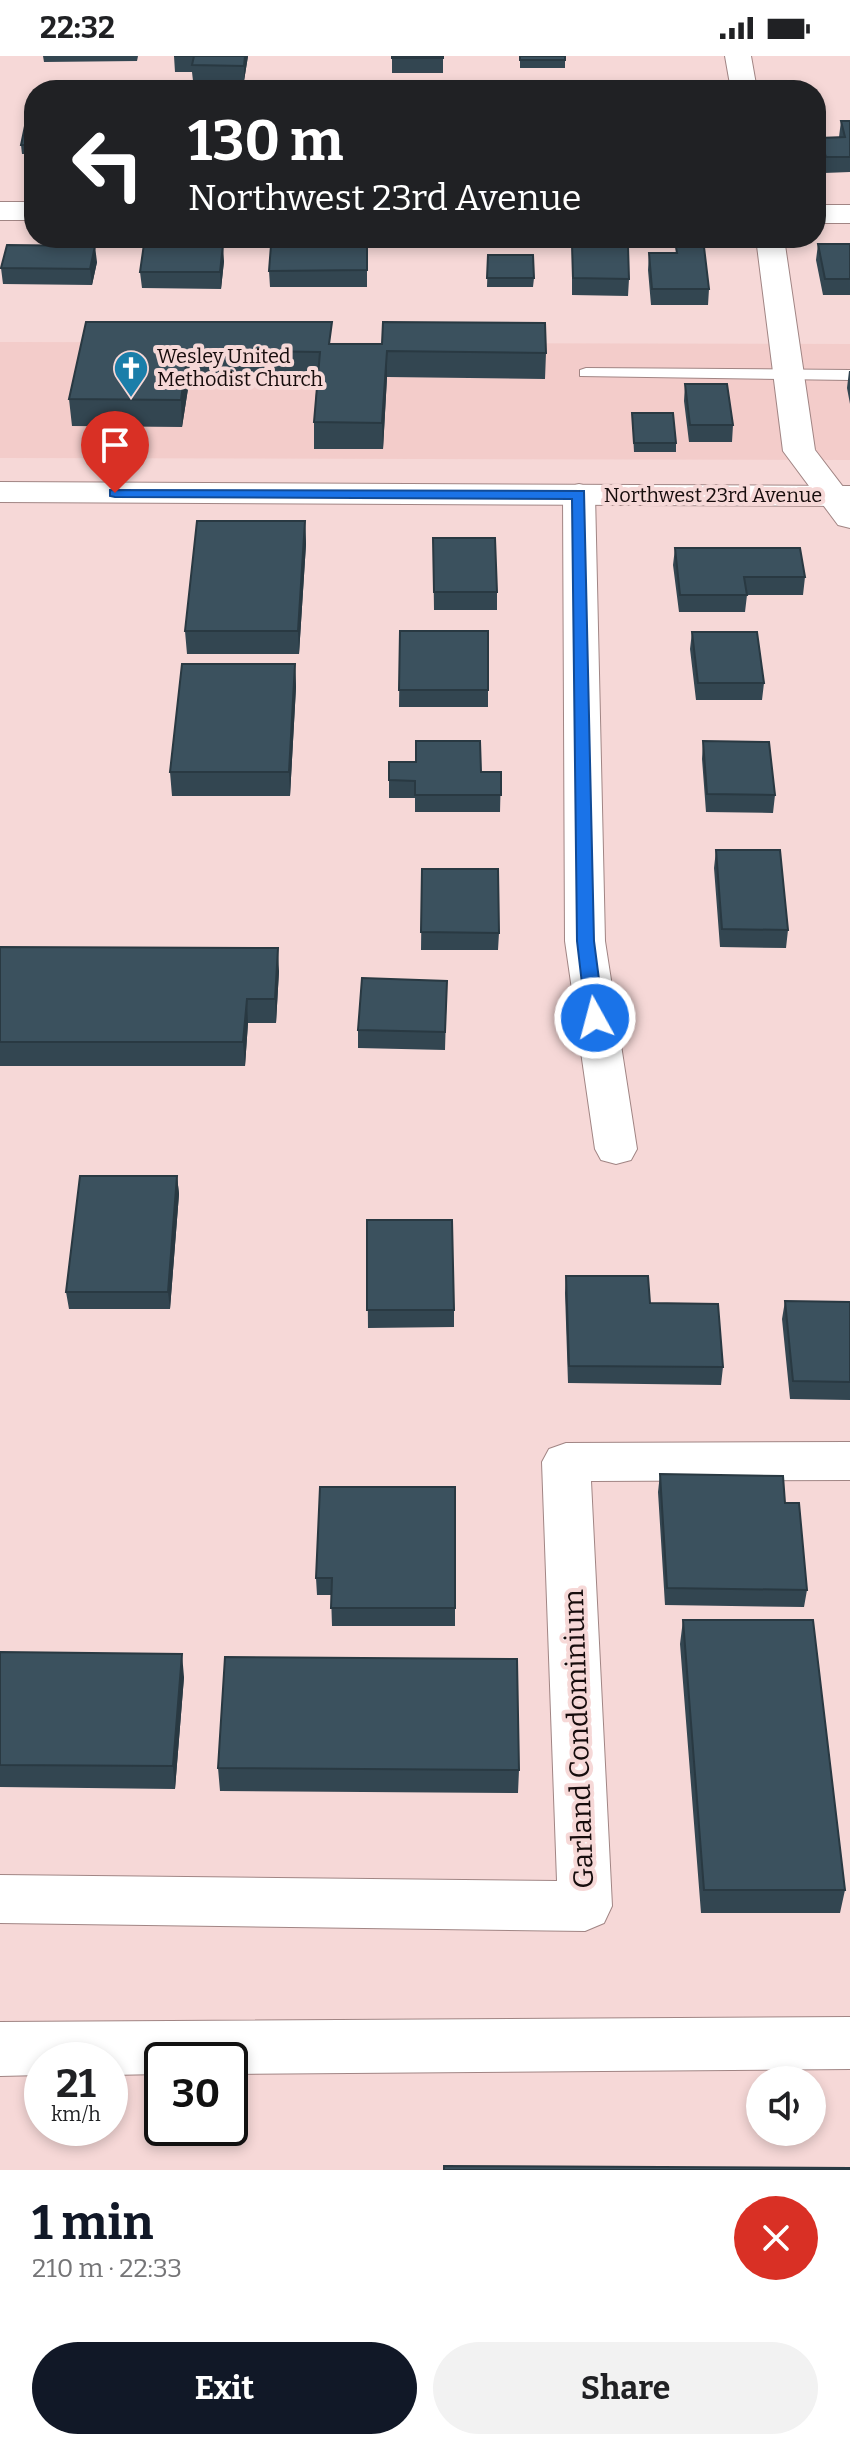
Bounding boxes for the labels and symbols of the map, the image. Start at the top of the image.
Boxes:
place label: Wesley United Methodist Church [157,344,323,391]
church icon: Wesley United Methodist Church [112,349,150,399]
pin [81,411,149,493]
street label: Northwest 23rd Avenue [604,483,822,507]
position arrow [553,976,637,1060]
street label: Garland Condominium [557,1589,600,1889]
speed limit sign: 30 [144,2042,248,2146]

